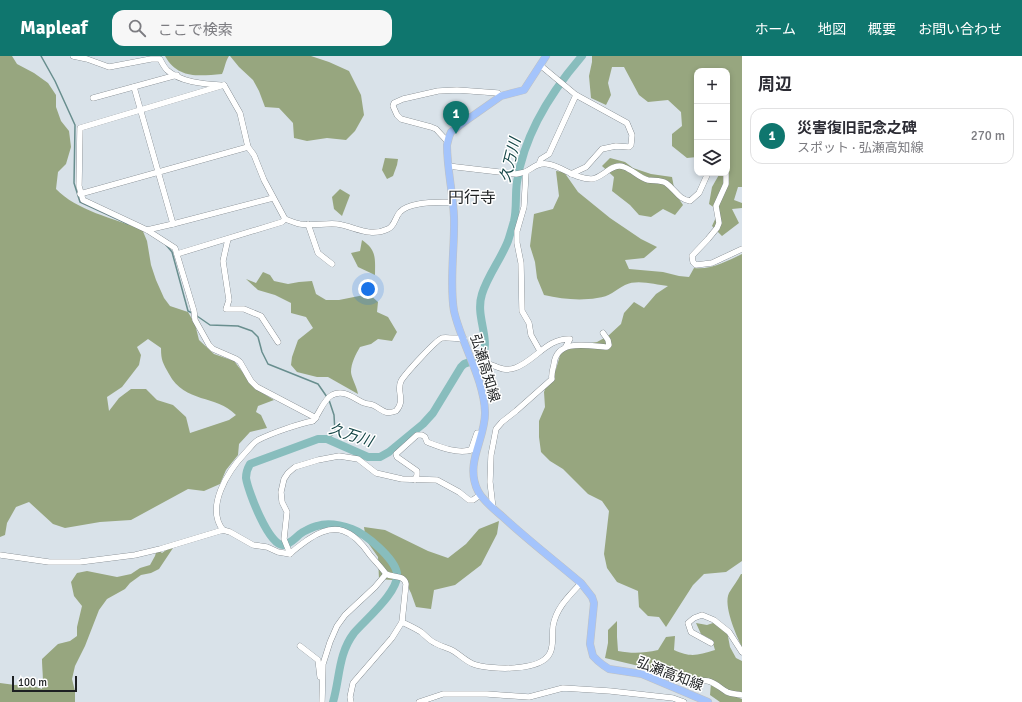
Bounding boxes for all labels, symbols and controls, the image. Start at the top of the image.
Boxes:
search box [112,10,392,46]
text: Mapleaf [20,16,88,40]
icon: search [126,17,148,39]
text: ここで検索 [158,21,233,39]
text: ホーム [754,21,796,38]
text: 地図 [818,21,846,38]
text: 概要 [868,21,896,38]
text: お問い合わせ [918,21,1002,38]
map controls [694,68,730,176]
button: + [694,68,730,104]
text: 周辺 [758,74,792,95]
pin: 1 [443,101,469,134]
button: − [694,104,730,140]
text: 災害復旧記念之碑 [797,119,917,137]
text: 1 [768,128,776,144]
text: 270 m [971,128,1005,144]
water label: 久万川 [496,134,525,184]
button: layers [694,140,730,176]
text: スポット · 弘瀬高知線 [797,140,924,156]
district label: 円行寺 [448,188,496,208]
your location [358,279,378,299]
street label: 弘瀬高知線 [467,332,503,404]
water label: 久万川 [327,419,377,451]
street label: 弘瀬高知線 [634,654,706,694]
scale bar [12,674,77,693]
text: 100 m [18,676,47,689]

